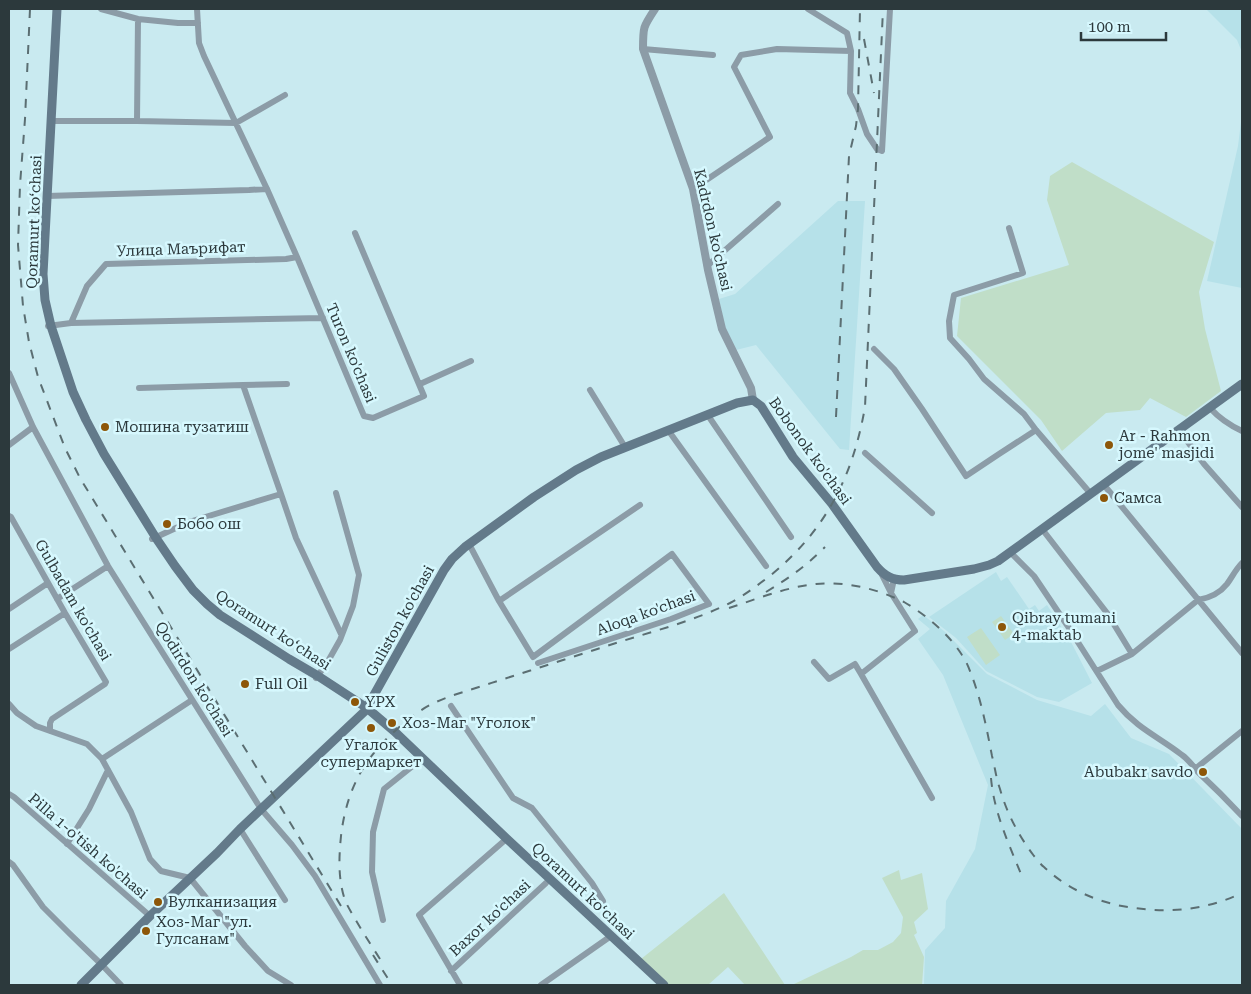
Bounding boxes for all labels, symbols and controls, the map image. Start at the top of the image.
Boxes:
scale bar [1081,10,1166,42]
text: 100 m [1088,18,1131,36]
street label: Qoramurt koʻchasi [23,155,45,289]
street label: Kadrdon ko'chasi [690,167,736,293]
street label: Улица Маърифат [116,238,246,260]
street label: Turon ko'chasi [322,301,380,406]
street label: Bobonok ko'chasi [765,394,855,508]
place label: Мошина тузатиш [115,418,249,436]
marker: Мошина тузатиш [99,421,111,433]
place label: Ar - Rahmon jome' masjidi [1118,427,1214,462]
marker: Ar - Rahmon jome' masjidi [1103,439,1115,451]
place label: Самса [1114,489,1162,507]
marker: Самса [1098,492,1110,504]
place label: Бобо ош [177,515,241,533]
marker: Бобо ош [161,518,173,530]
street label: Gulbadam ko'chasi [31,536,115,664]
street label: Guliston ko'chasi [362,562,438,680]
street label: Qoramurt koʻchasi [212,586,334,674]
street label: Aloqa ko'chasi [594,587,698,639]
place label: Qibray tumani 4-maktab [1012,609,1116,644]
street label: Qodirdon ko'chasi [151,618,237,740]
marker: Qibray tumani 4-maktab [996,621,1008,633]
place label: Full Oil [255,675,308,693]
marker: Full Oil [239,678,251,690]
place label: YPX [365,693,396,711]
marker: YPX [349,696,361,708]
place label: Хоз-Маг "Уголок" [402,714,536,732]
marker: Хоз-Маг "Уголок" [386,717,398,729]
marker: Угалок супермаркет [365,722,377,734]
place label: Угалок супермаркет [321,736,421,771]
place label: Abubakr savdo [1084,763,1193,781]
marker: Abubakr savdo [1197,766,1209,778]
street label: Pilla 1-o'tish ko'chasi [25,789,151,903]
street label: Qoramurt koʻchasi [528,839,638,943]
street label: Baxor ko'chasi [446,876,534,960]
place label: Вулканизация [168,893,277,911]
marker: Вулканизация [152,896,164,908]
place label: Хоз-Маг "ул. Гулсанам" [156,913,252,948]
marker: Хоз-Маг "ул. Гулсанам" [140,925,152,937]

